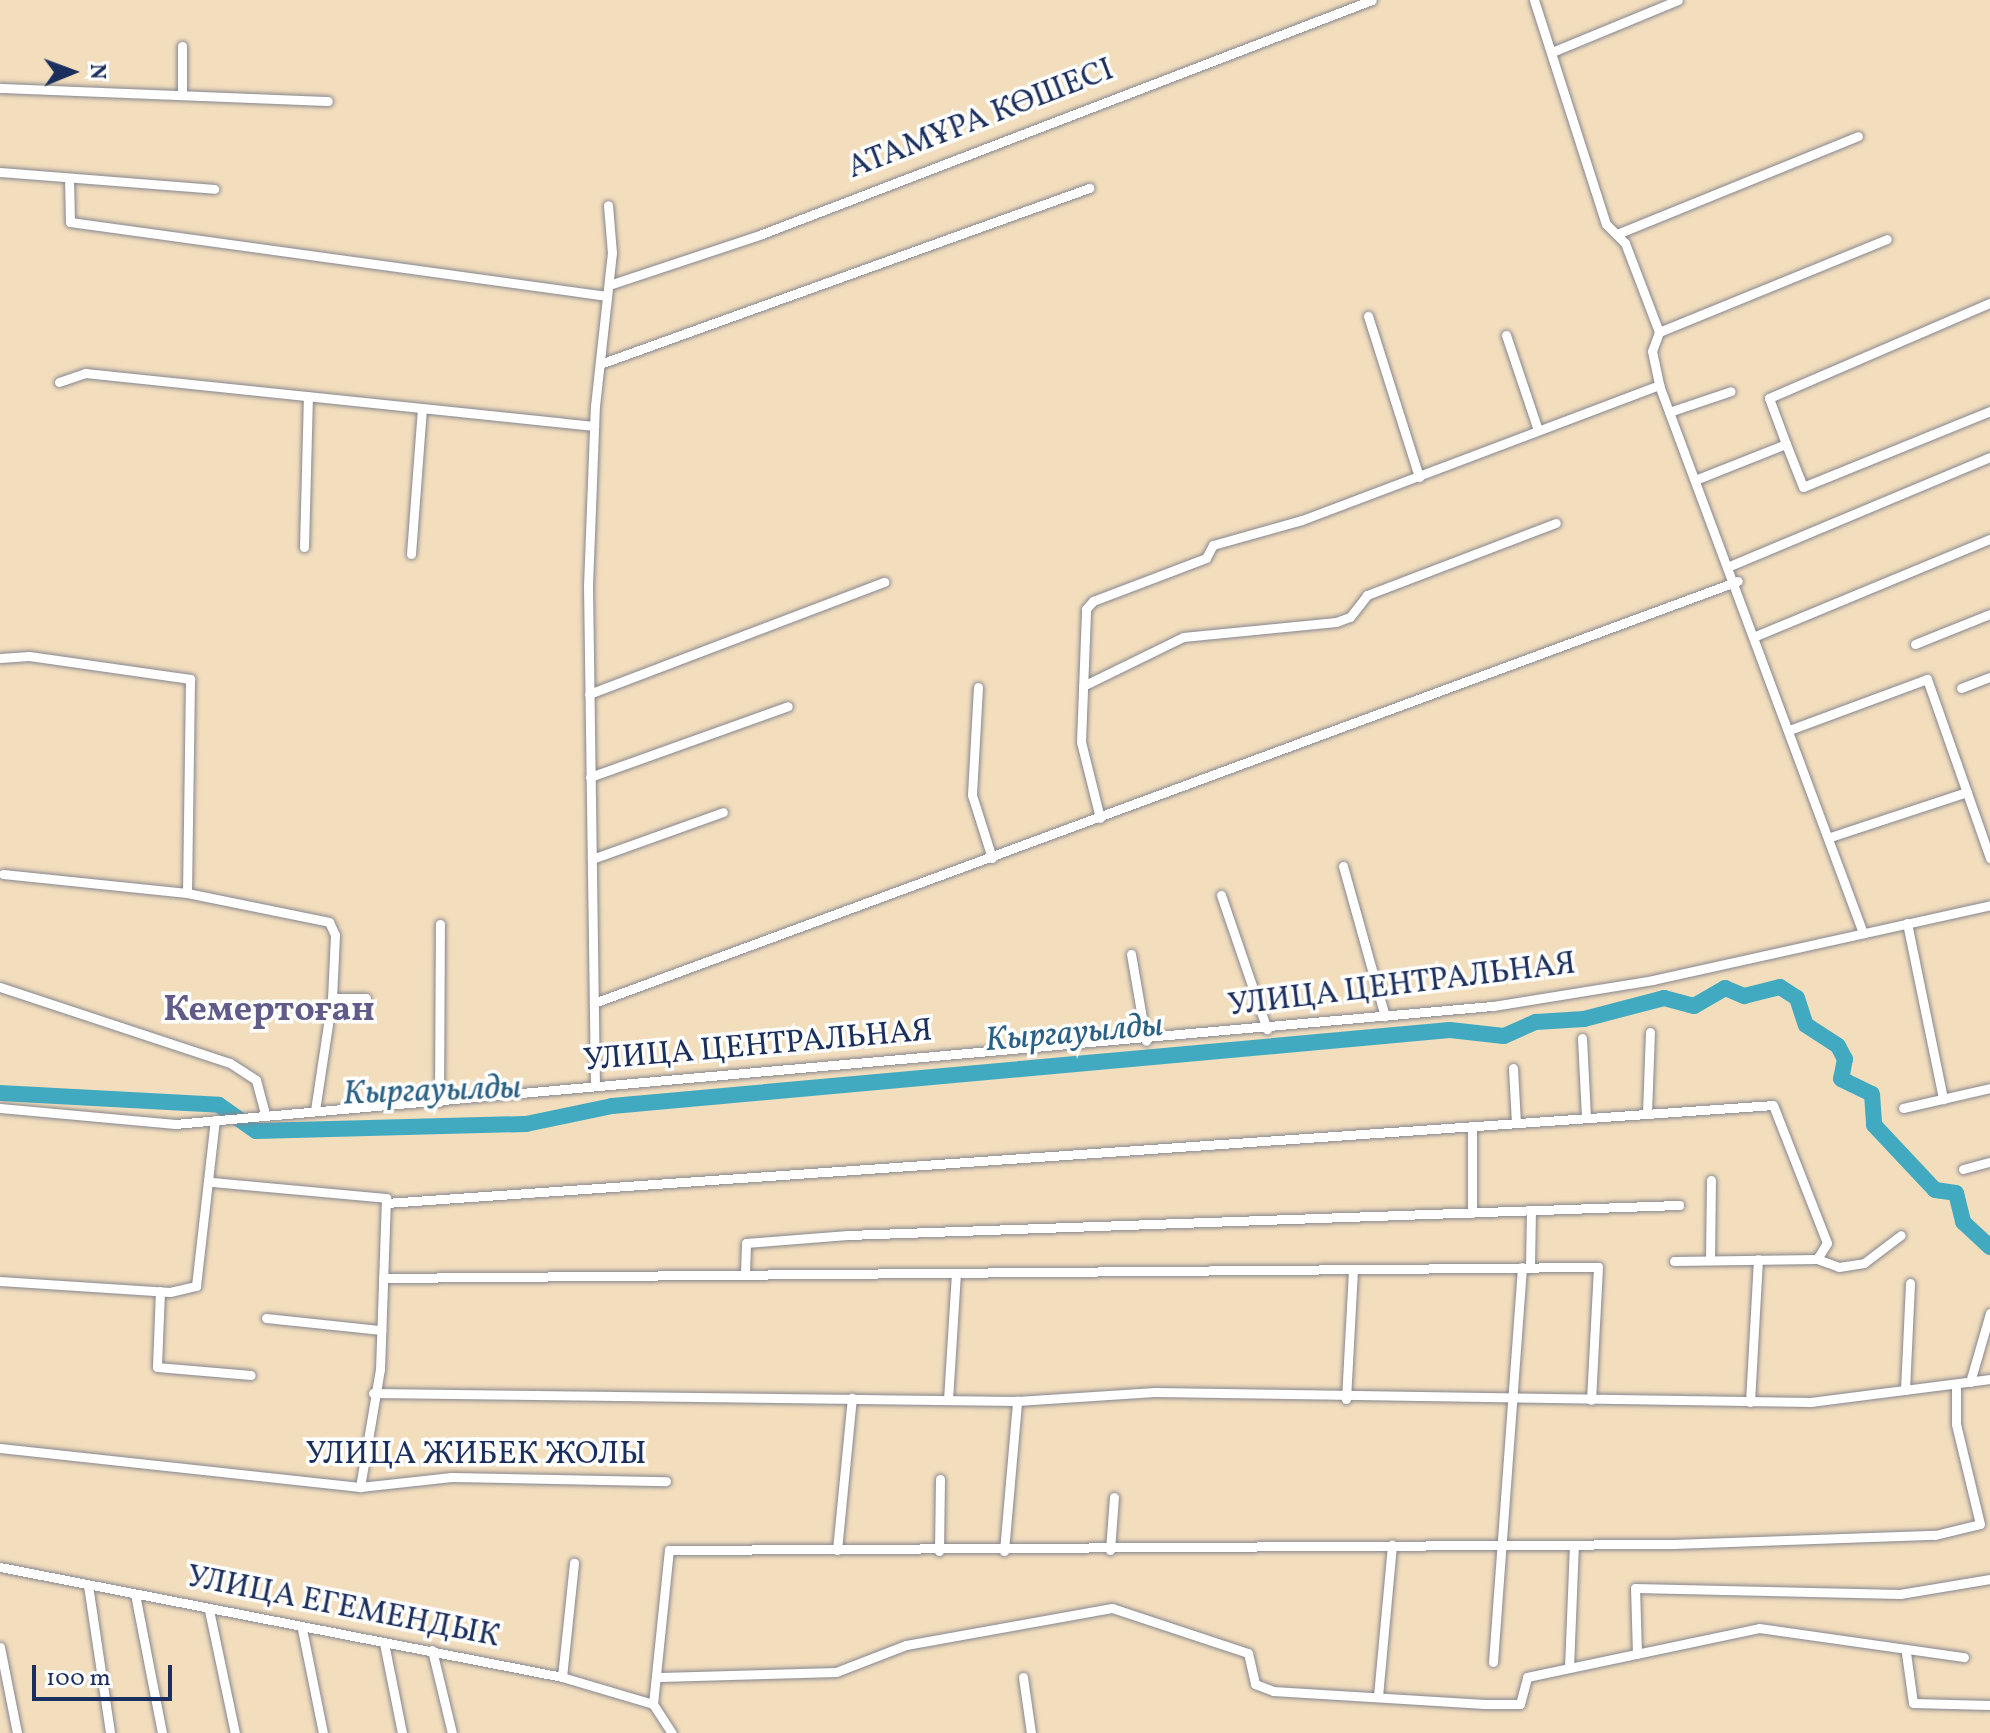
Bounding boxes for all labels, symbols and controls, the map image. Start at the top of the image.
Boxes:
north arrow [32,32,112,112]
street label: АТАМҰРА КӨШЕСІ [842,52,1120,188]
text: N [81,63,112,80]
street label: УЛИЦА ЦЕНТРАЛЬНАЯ [1226,946,1578,1026]
district label: Кемертоған [163,990,375,1034]
water label: Кыргауылды [983,1006,1165,1062]
street label: УЛИЦА ЦЕНТРАЛЬНАЯ [582,1013,934,1081]
water label: Кыргауылды [342,1068,522,1116]
street label: УЛИЦА ЖИБЕК ЖОЛЫ [306,1436,646,1474]
street label: УЛИЦА ЕГЕМЕНДЫК [183,1559,503,1657]
scale bar [36,1649,176,1699]
text: 100 m [46,1662,111,1696]

